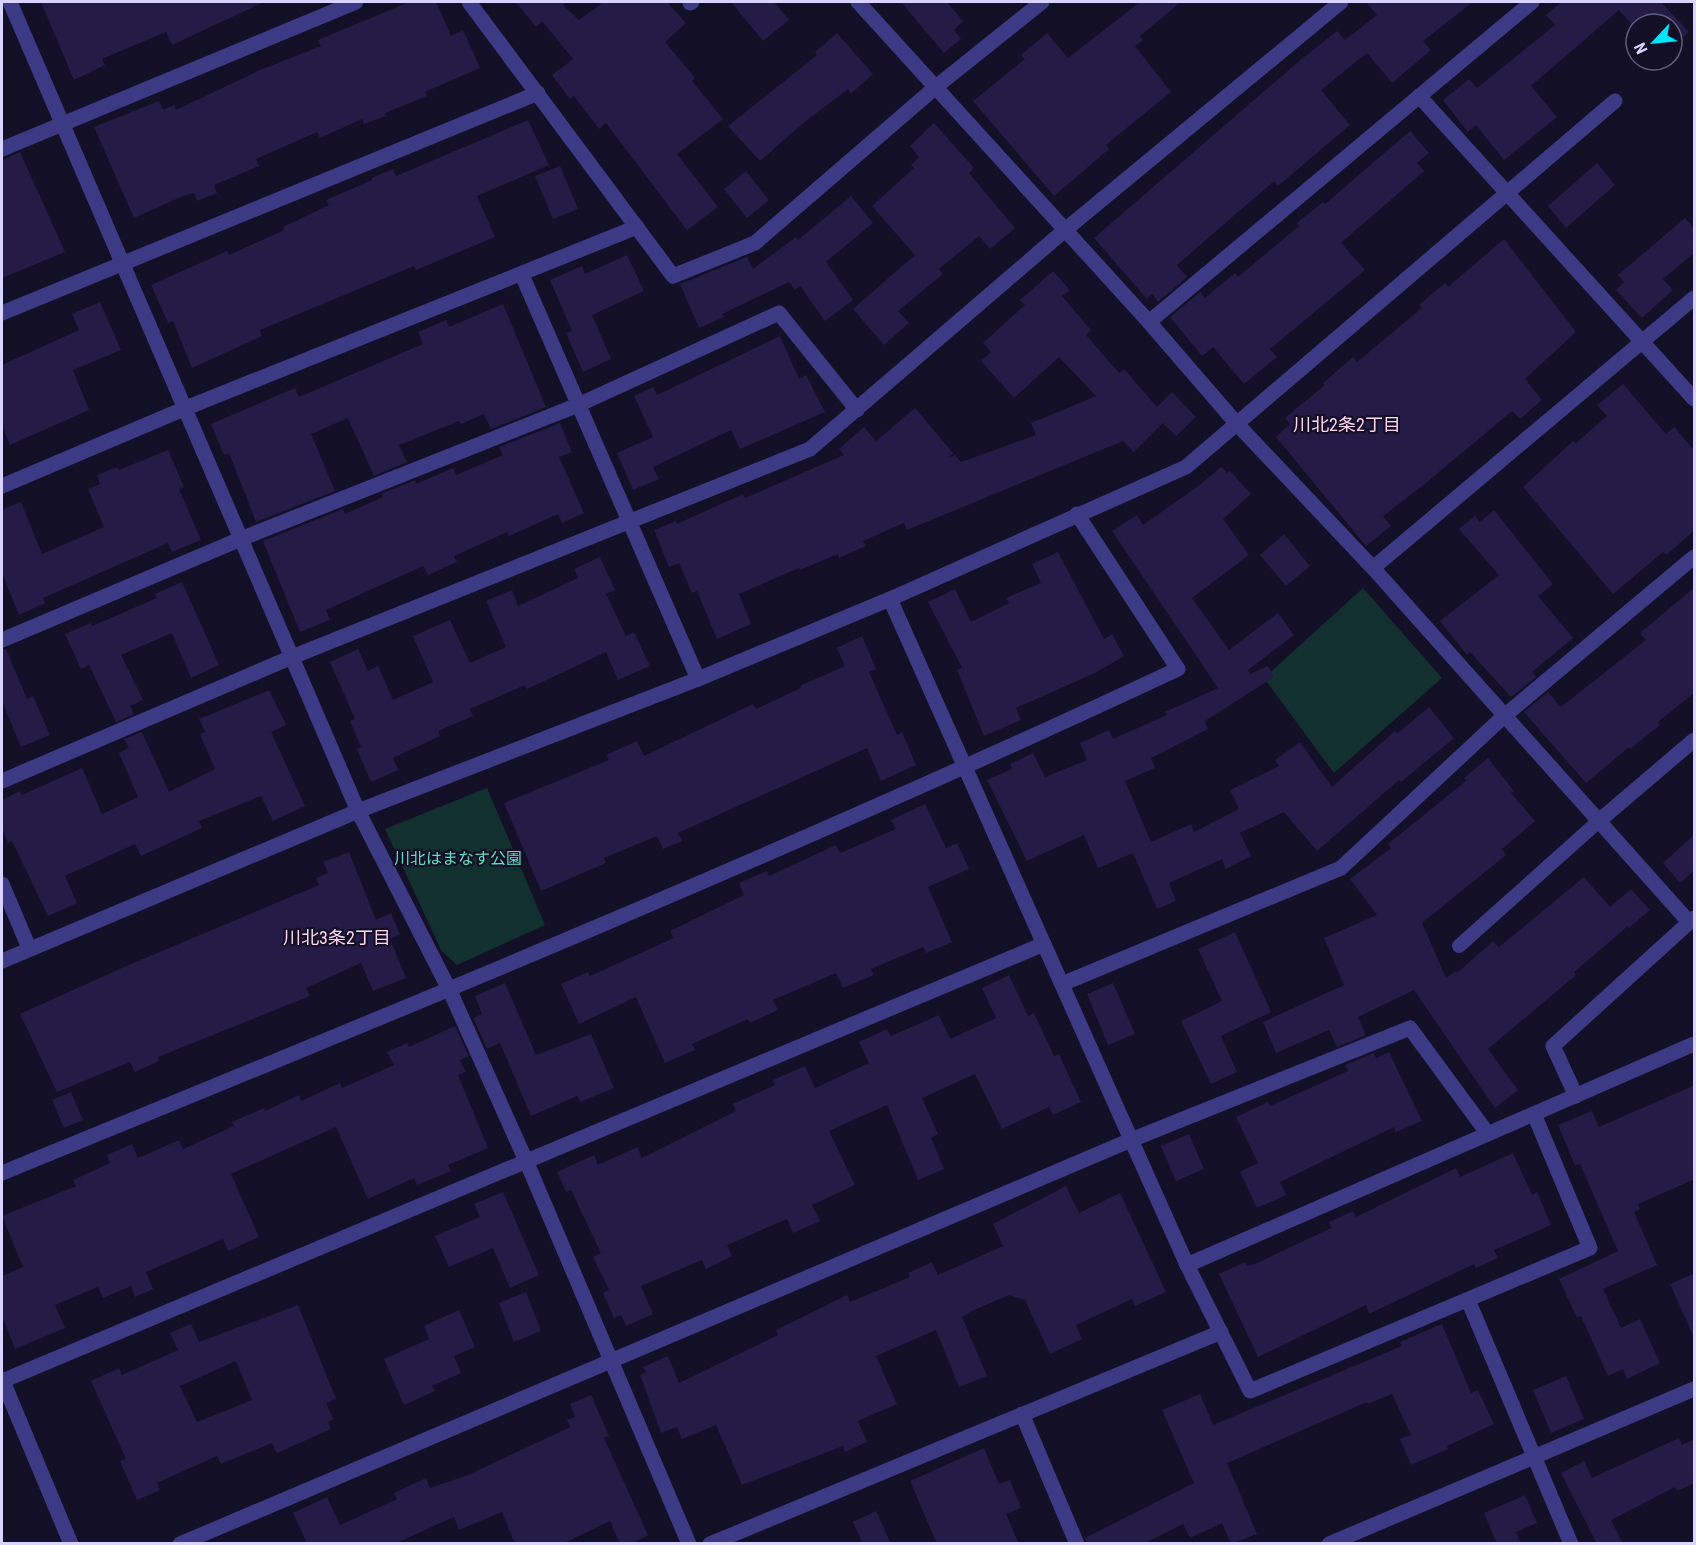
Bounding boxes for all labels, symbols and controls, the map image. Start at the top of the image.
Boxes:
north arrow [1624,12,1684,72]
text: N [1630,40,1652,57]
district label: 川北2条2丁目 [1293,414,1401,435]
park label: 川北はまなす公園 [394,849,522,868]
district label: 川北3条2丁目 [283,927,391,948]

